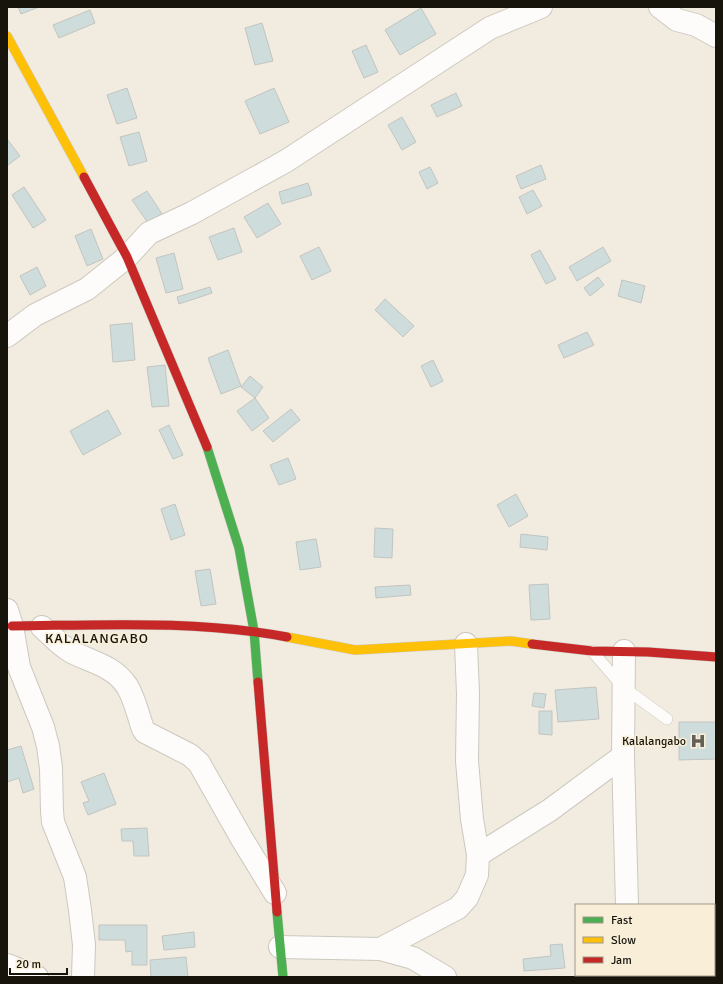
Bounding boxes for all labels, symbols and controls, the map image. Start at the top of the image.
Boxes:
district label: KALALANGABO [45,630,149,647]
hospital icon: Kalalangabo [689,732,707,750]
place label: Kalalangabo [622,734,686,749]
legend [575,904,715,976]
text: Fast [611,913,632,928]
text: Slow [611,933,636,948]
scale bar [10,950,67,976]
text: Jam [611,953,632,968]
text: 20 m [16,957,41,972]

